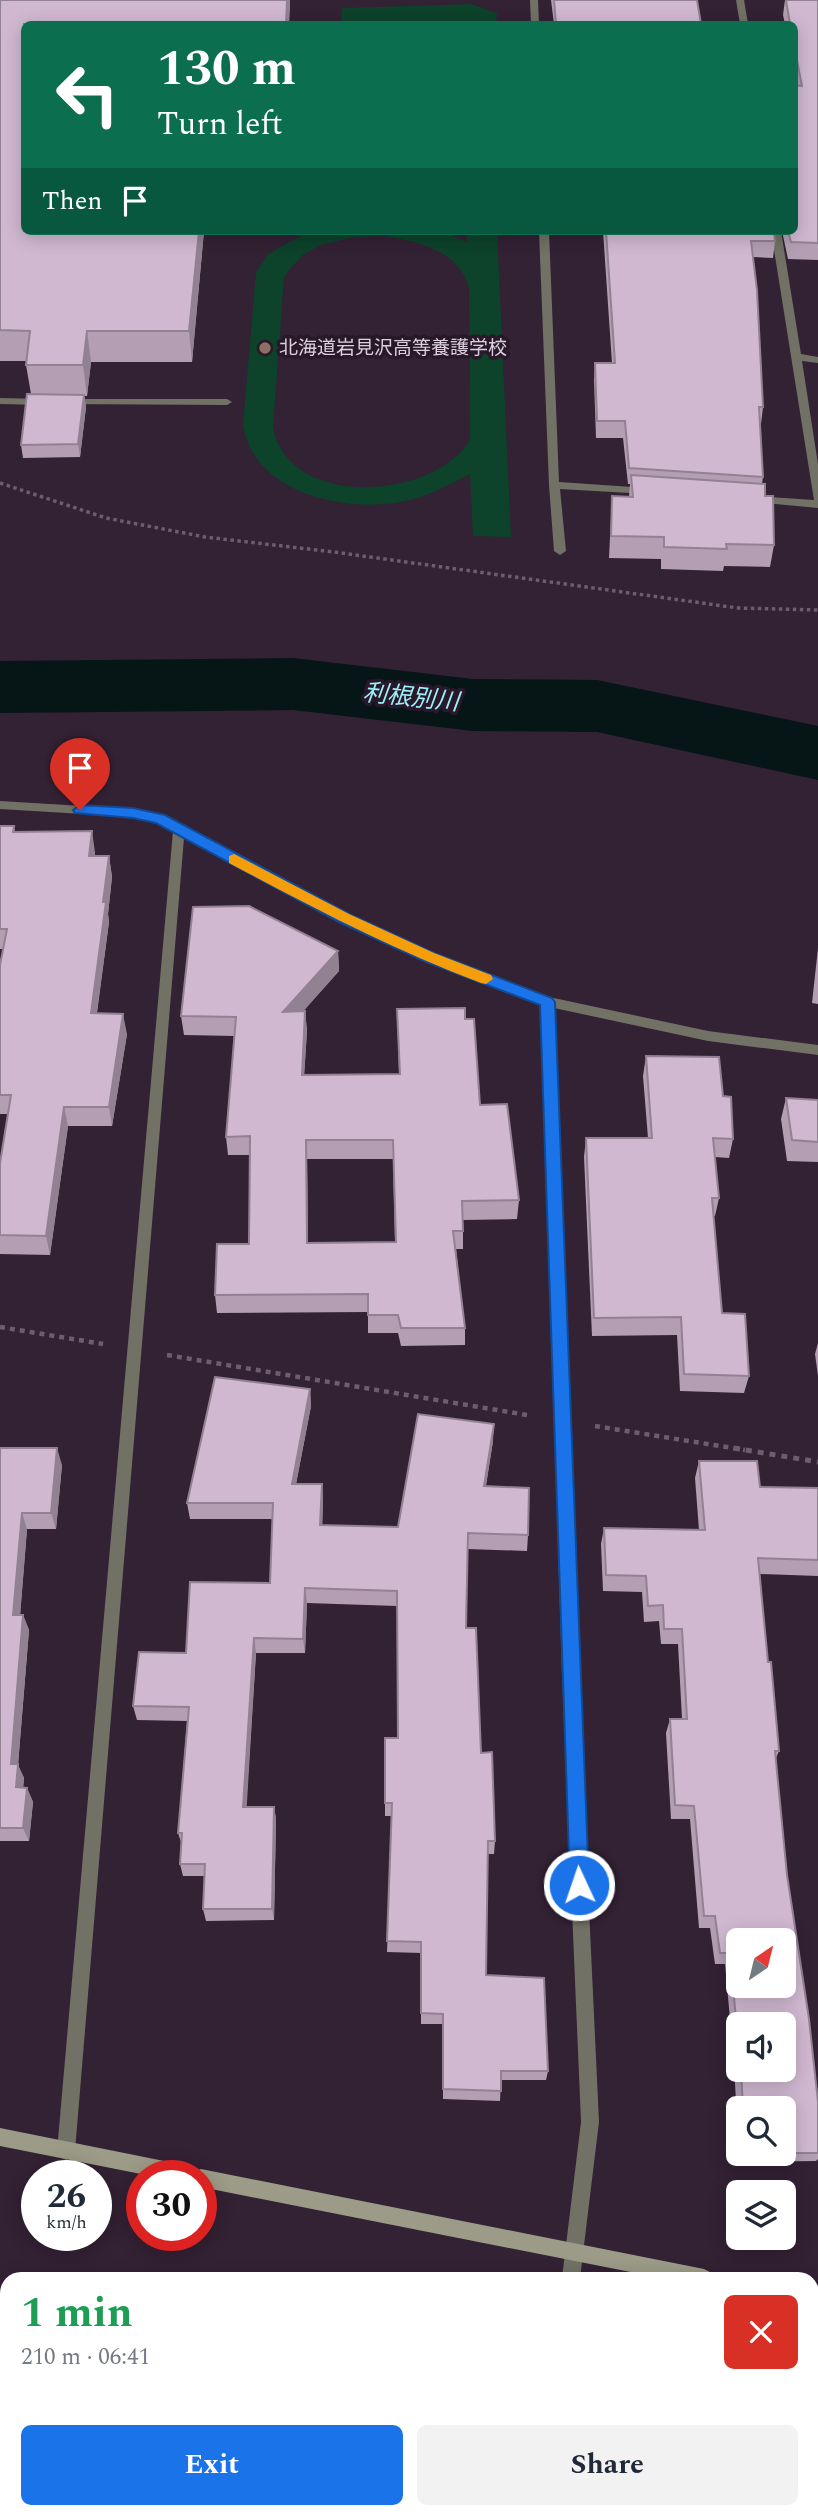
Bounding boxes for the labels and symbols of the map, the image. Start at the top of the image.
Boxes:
place label: 北海道岩見沢高等養護学校 [279,334,507,363]
marker: 北海道岩見沢高等養護学校 [257,340,273,356]
water label: 利根別川 [361,675,464,721]
pin [50,738,110,810]
position arrow [542,1848,616,1922]
north arrow [726,1928,796,1998]
speed limit sign: 30 [126,2160,217,2251]

